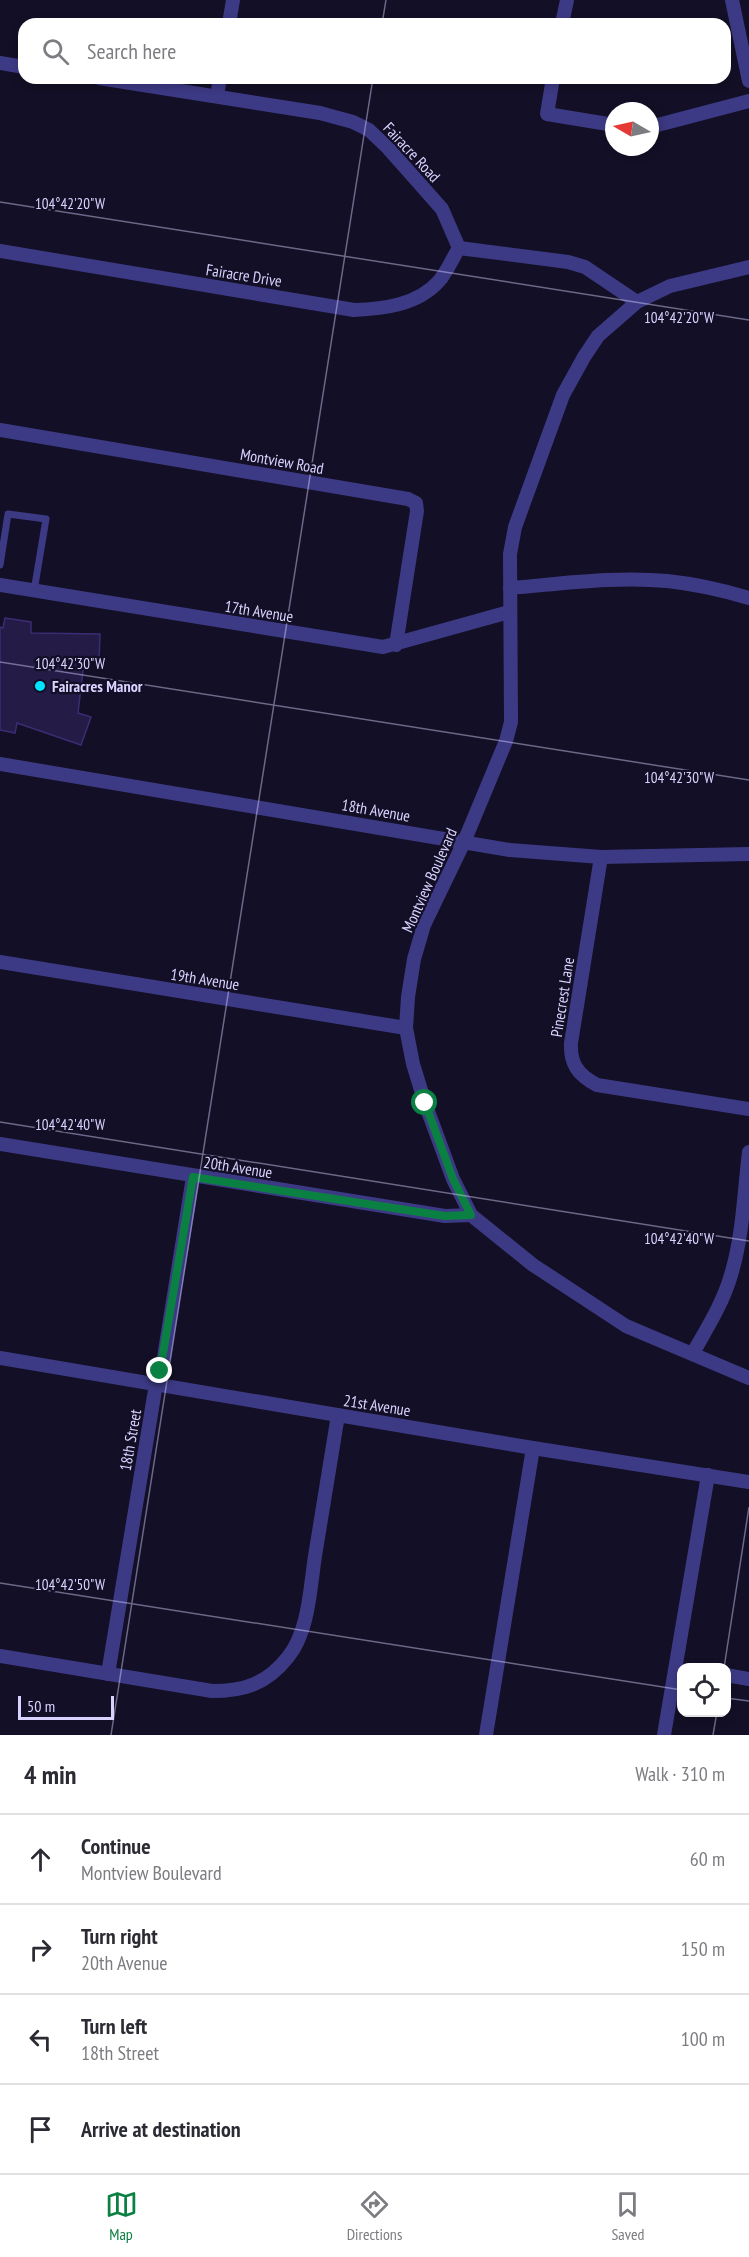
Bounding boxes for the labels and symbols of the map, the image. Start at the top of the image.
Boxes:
north arrow [605,102,659,156]
street label: Fairacre Road [379,118,445,186]
text: 104°42'20"W [35,194,105,213]
street label: Fairacre Drive [205,259,283,291]
text: 104°42'20"W [644,308,714,327]
street label: Montview Road [239,444,325,478]
street label: 17th Avenue [223,596,295,626]
text: 104°42'30"W [35,654,105,673]
place label: Fairacres Manor [52,676,143,696]
marker: Fairacres Manor [33,679,47,693]
text: 104°42'30"W [644,768,714,787]
street label: 18th Avenue [340,794,412,826]
street label: Montview Boulevard [397,824,461,935]
street label: Pinecrest Lane [546,956,578,1038]
street label: 19th Avenue [169,964,241,994]
route start [411,1089,437,1115]
text: 104°42'40"W [35,1115,105,1134]
street label: 20th Avenue [202,1152,274,1182]
text: 104°42'40"W [644,1229,714,1248]
route end [146,1357,172,1383]
street label: 21st Avenue [342,1390,412,1420]
street label: 18th Street [115,1407,145,1472]
text: 104°42'50"W [35,1575,105,1594]
scale bar [18,1693,114,1720]

